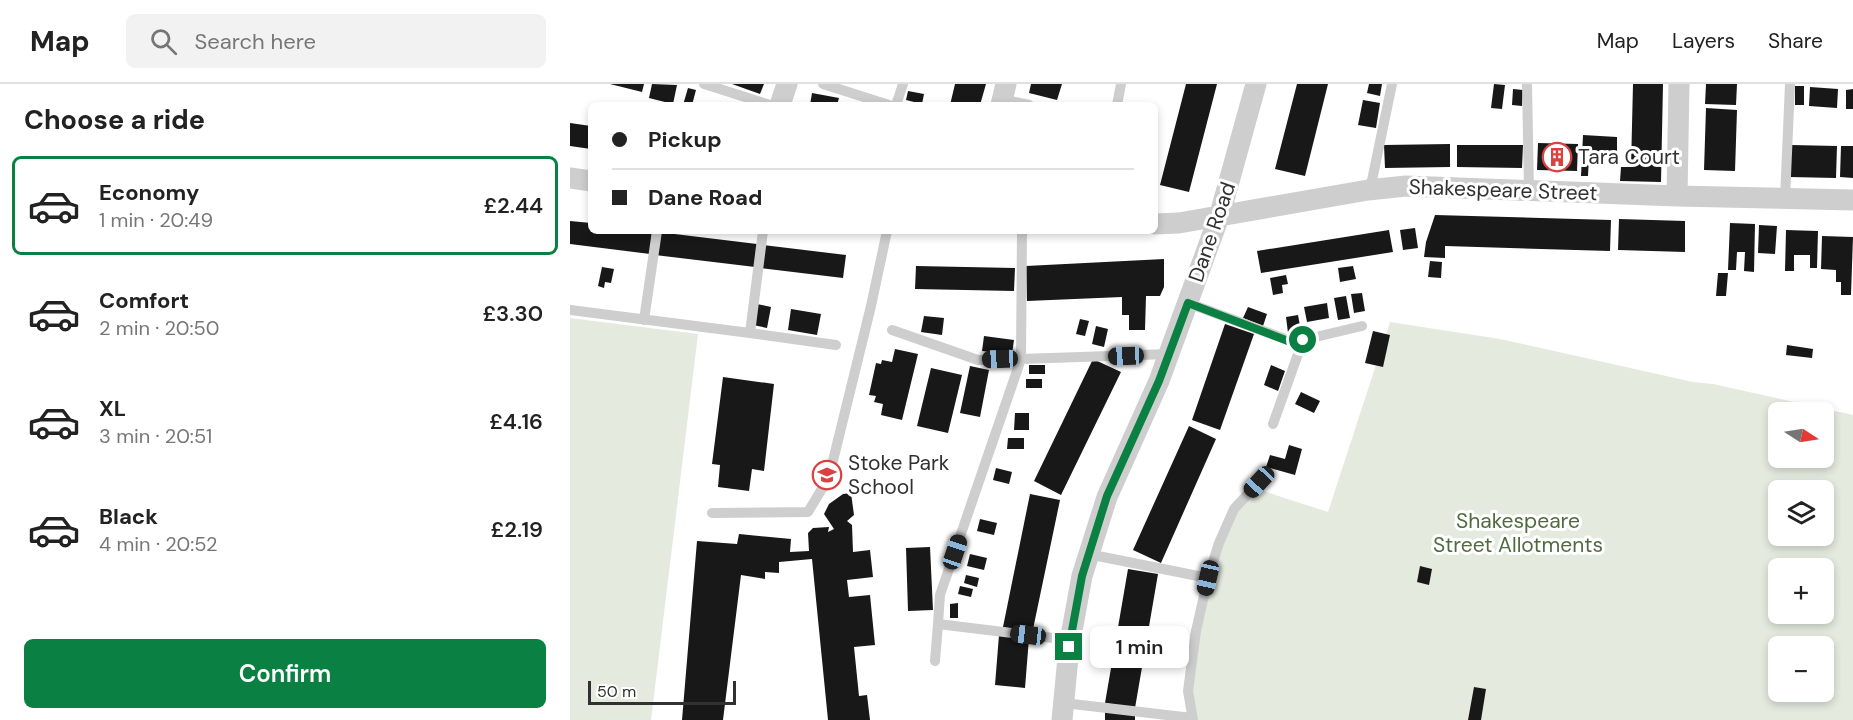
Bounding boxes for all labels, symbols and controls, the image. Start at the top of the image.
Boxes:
search box [126,14,546,68]
text: Map [30,23,90,60]
icon: search [147,25,180,58]
text: Search here [195,27,316,56]
text: Map [1597,27,1639,55]
text: Layers [1672,27,1735,55]
text: Share [1768,27,1823,55]
text: Choose a ride [24,102,205,137]
text: Pickup [648,125,722,154]
building icon: Tara Court [1541,141,1573,173]
place label: Tara Court [1578,143,1680,171]
street label: Shakespeare Street [1408,173,1598,207]
text: Economy [99,178,199,207]
street label: Dane Road [1182,178,1242,286]
icon: car [27,179,81,233]
text: Dane Road [648,183,762,212]
text: £2.44 [483,191,543,220]
text: 1 min · 20:49 [99,207,213,233]
text: Comfort [99,286,189,315]
icon: car [27,287,81,341]
text: £3.30 [482,299,543,328]
text: 2 min · 20:50 [99,315,219,341]
route start [1289,326,1316,353]
car [1108,346,1144,366]
car [982,349,1018,369]
text: XL [99,394,126,423]
icon: car [27,395,81,449]
north arrow [1768,402,1834,468]
map controls [1768,402,1834,702]
text: £4.16 [489,407,543,436]
text: 3 min · 20:51 [99,423,212,449]
place label: Stoke Park School [848,449,950,501]
school or university icon: Stoke Park School [811,459,843,491]
car [1240,463,1278,501]
button: layers [1768,480,1834,546]
text: Black [99,502,158,531]
icon: car [27,503,81,557]
park label: Shakespeare Street Allotments [1433,507,1603,559]
text: £2.19 [491,515,543,544]
text: 4 min · 20:52 [99,531,218,557]
car [941,532,969,572]
car [1195,558,1221,598]
button: + [1768,558,1834,624]
car [1009,624,1047,646]
callout: 1 min [1090,626,1189,668]
route end [1055,633,1082,660]
text: 1 min [1116,634,1163,660]
button: − [1768,636,1834,702]
button: Confirm [24,639,546,708]
scale bar [588,678,736,706]
text: 50 m [597,681,636,702]

